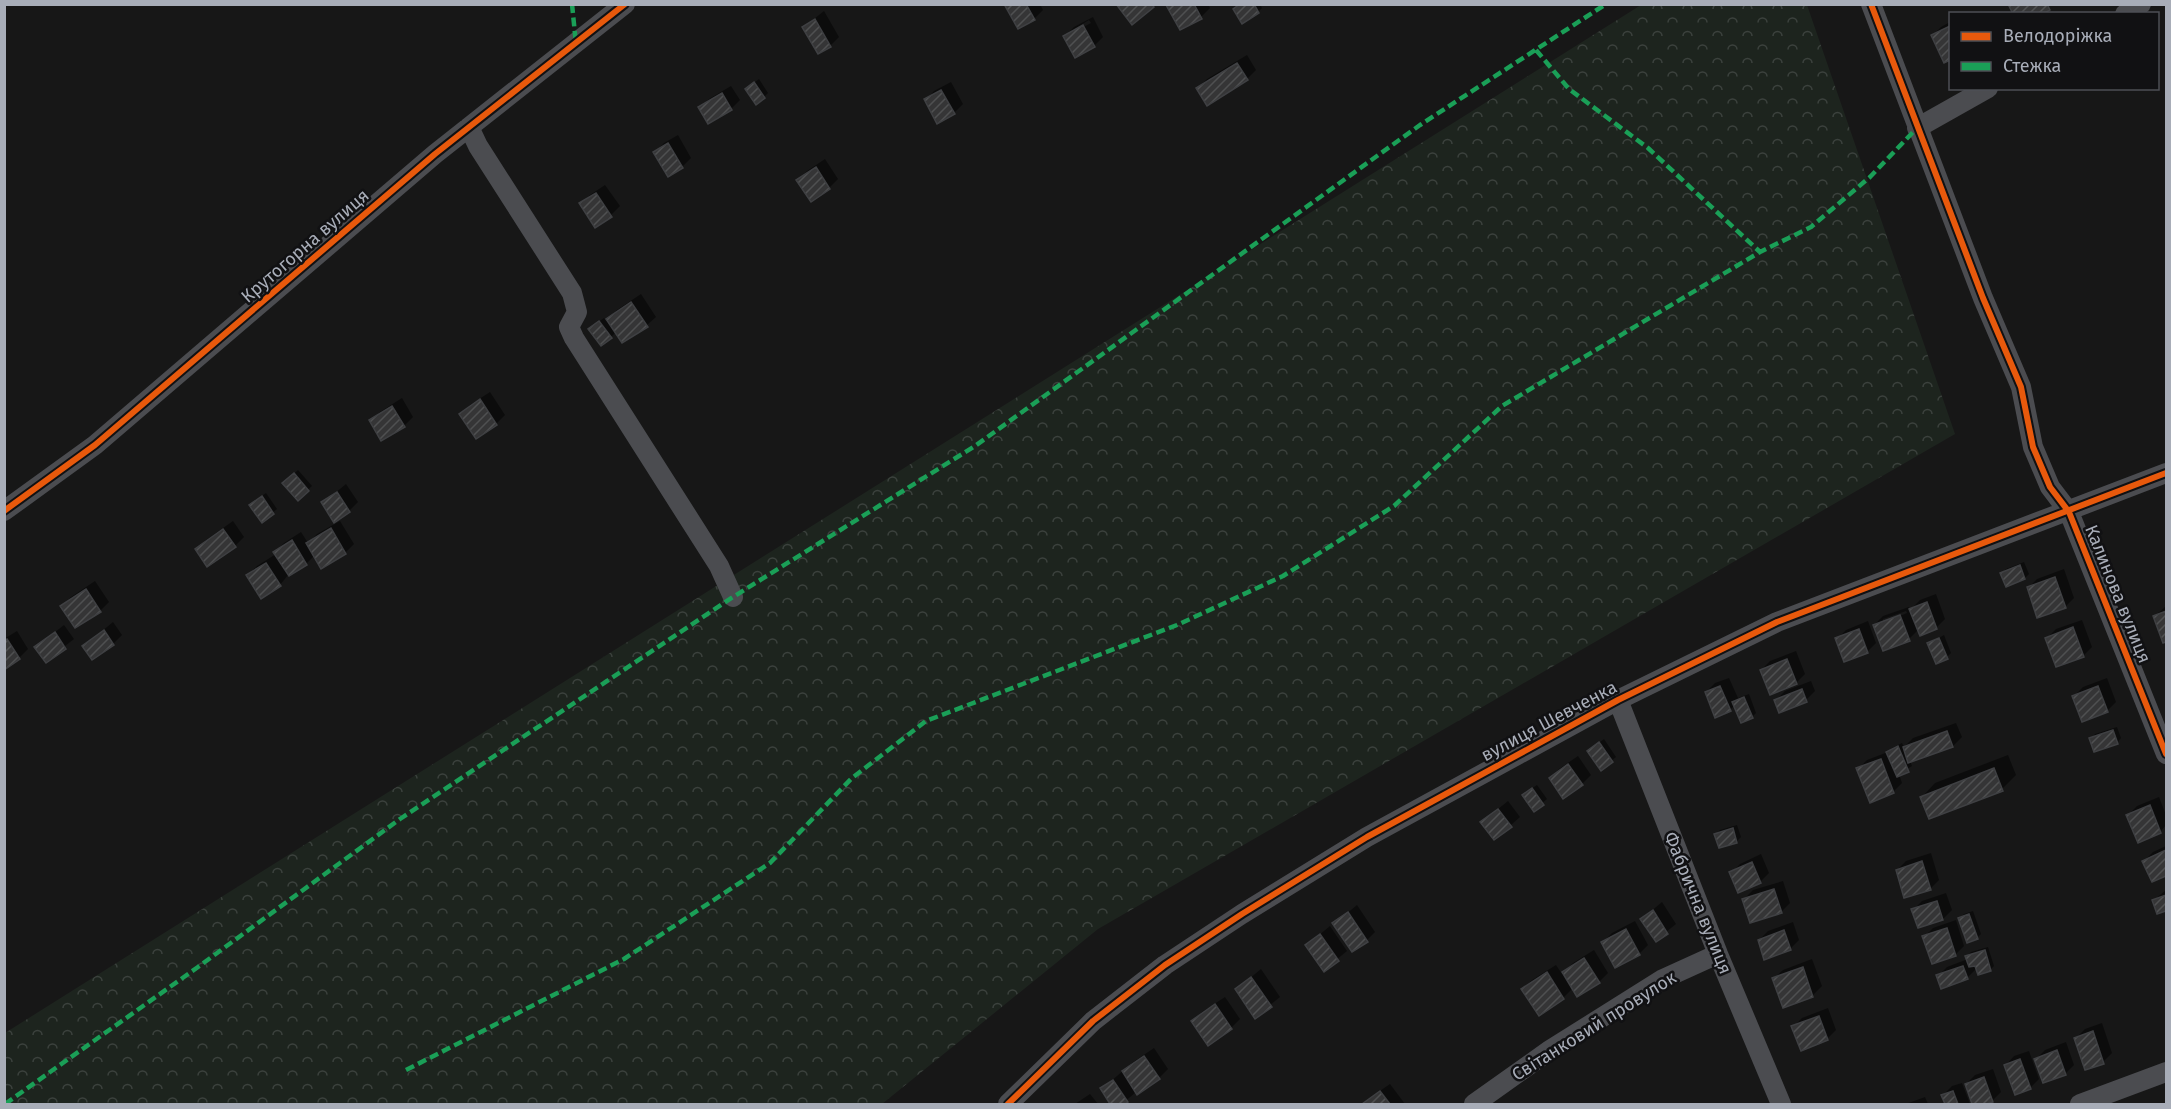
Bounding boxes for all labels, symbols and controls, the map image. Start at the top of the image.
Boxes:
legend [1949,12,2159,90]
text: Велодоріжка [2003,25,2112,47]
text: Стежка [2003,55,2061,77]
street label: Крутогорна вулиця [237,185,373,307]
street label: Калинова вулиця [2080,522,2156,666]
street label: вулиця Шевченка [1477,676,1621,766]
street label: Фабрична вулиця [1659,829,1737,977]
street label: Світанковий провулок [1508,966,1681,1086]

